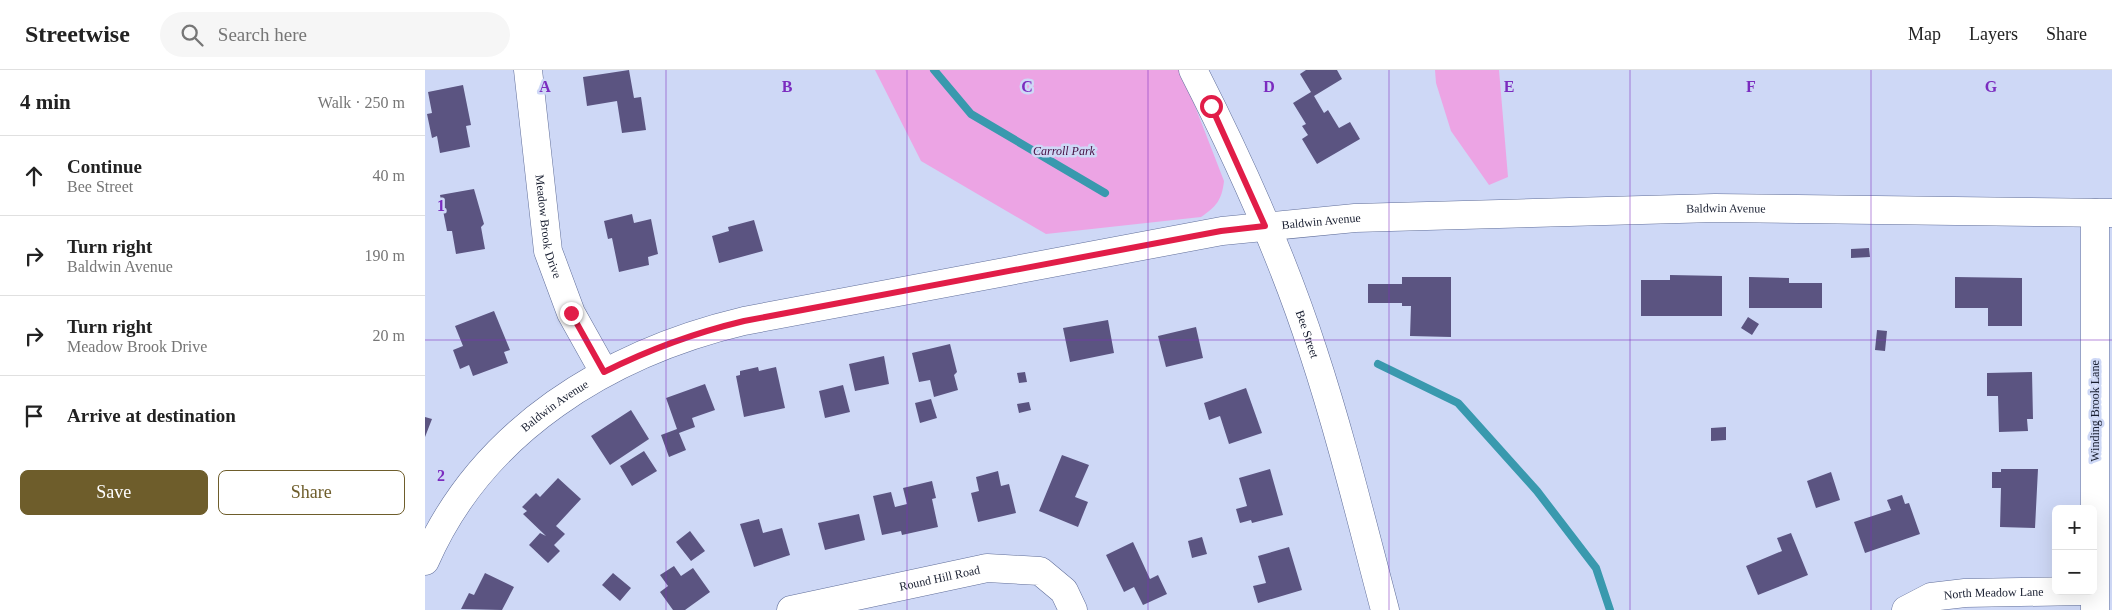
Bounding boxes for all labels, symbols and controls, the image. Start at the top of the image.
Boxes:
search box [160,12,510,57]
text: Streetwise [25,21,130,47]
icon: search [178,21,206,49]
text: Search here [218,24,307,45]
text: Map [1908,24,1941,44]
text: Layers [1969,24,2018,44]
text: Share [2046,24,2087,44]
text: A [539,78,551,95]
text: B [782,78,793,95]
text: C [1021,78,1033,95]
text: D [1263,78,1275,95]
text: E [1504,78,1514,95]
text: F [1746,78,1756,95]
text: G [1985,78,1998,95]
text: 4 min [20,90,71,114]
text: Walk · 250 m [318,94,405,111]
route start [1200,95,1223,118]
park label: Carroll Park [1033,144,1096,158]
text: Continue [67,156,142,177]
icon: ahead [20,162,48,190]
text: 40 m [373,167,405,184]
street label: Meadow Brook Drive [533,174,565,280]
text: Bee Street [67,178,133,195]
text: 1 [437,197,445,214]
street label: Baldwin Avenue [1686,201,1766,216]
street label: Baldwin Avenue [1281,211,1361,232]
text: Turn right [67,236,152,257]
icon: right [20,242,48,270]
text: 190 m [365,247,405,264]
text: Baldwin Avenue [67,258,173,275]
route end [560,302,583,325]
street label: Bee Street [1293,308,1322,360]
text: Turn right [67,316,152,337]
icon: right [20,322,48,350]
text: 20 m [373,327,405,344]
text: Meadow Brook Drive [67,338,207,355]
street label: Winding Brook Lane [2088,360,2102,462]
street label: Baldwin Avenue [518,377,591,435]
icon: arrive [20,402,48,430]
text: Arrive at destination [67,405,236,426]
text: 2 [437,467,445,484]
button: Save [20,470,208,515]
button: Share [218,470,405,515]
map controls [2052,505,2097,595]
button: + [2052,505,2097,550]
button: − [2052,550,2097,595]
street label: Round Hill Road [898,563,981,594]
street label: North Meadow Lane [1943,585,2044,602]

